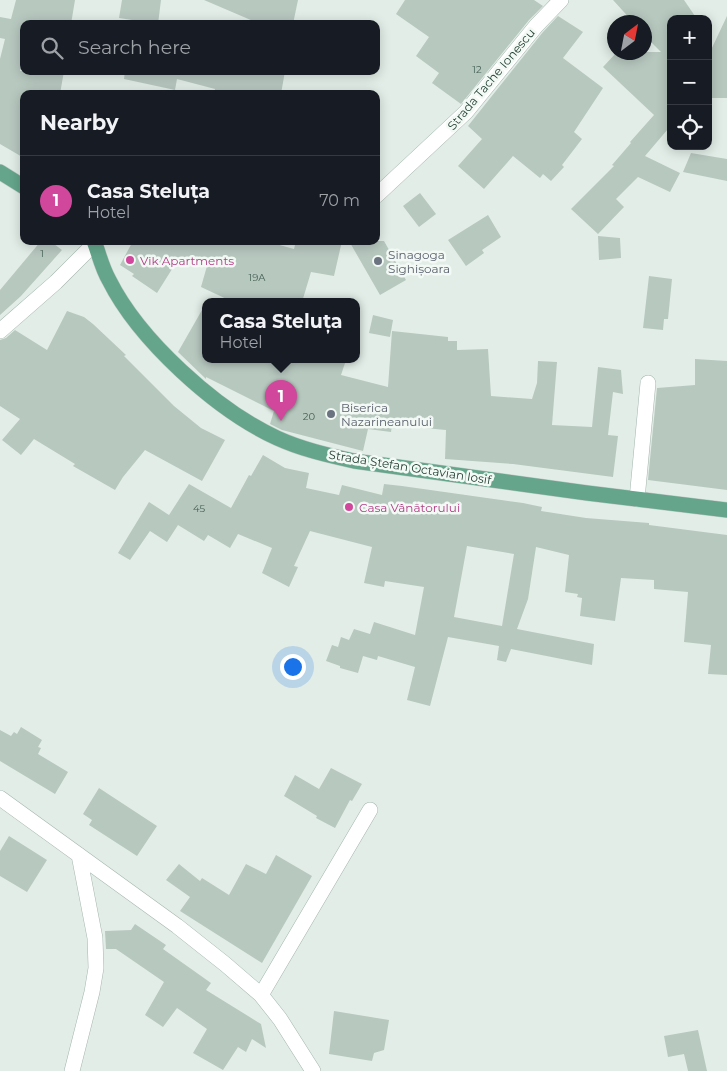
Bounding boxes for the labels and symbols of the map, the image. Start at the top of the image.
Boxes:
north arrow [607,15,652,60]
street label: Strada Tache Ionescu [444,25,538,133]
house number: 12 [472,63,482,76]
house number: 1 [40,247,44,260]
place label: Sinagoga Sighișoara [388,247,450,276]
place label: Vik Apartments [140,253,234,268]
marker: Vik Apartments [124,254,136,266]
marker: Sinagoga Sighișoara [372,255,384,267]
house number: 19A [249,271,266,284]
pin: 1 [265,380,297,421]
place label: Biserica Nazarineanului [341,400,432,429]
marker: Biserica Nazarineanului [325,408,337,420]
house number: 20 [303,410,316,423]
street label: Strada Ștefan Octavian Iosif [328,447,493,487]
place label: Casa Vânătorului [359,500,460,515]
marker: Casa Vânătorului [343,501,355,513]
house number: 45 [193,502,205,515]
your location [280,654,306,680]

